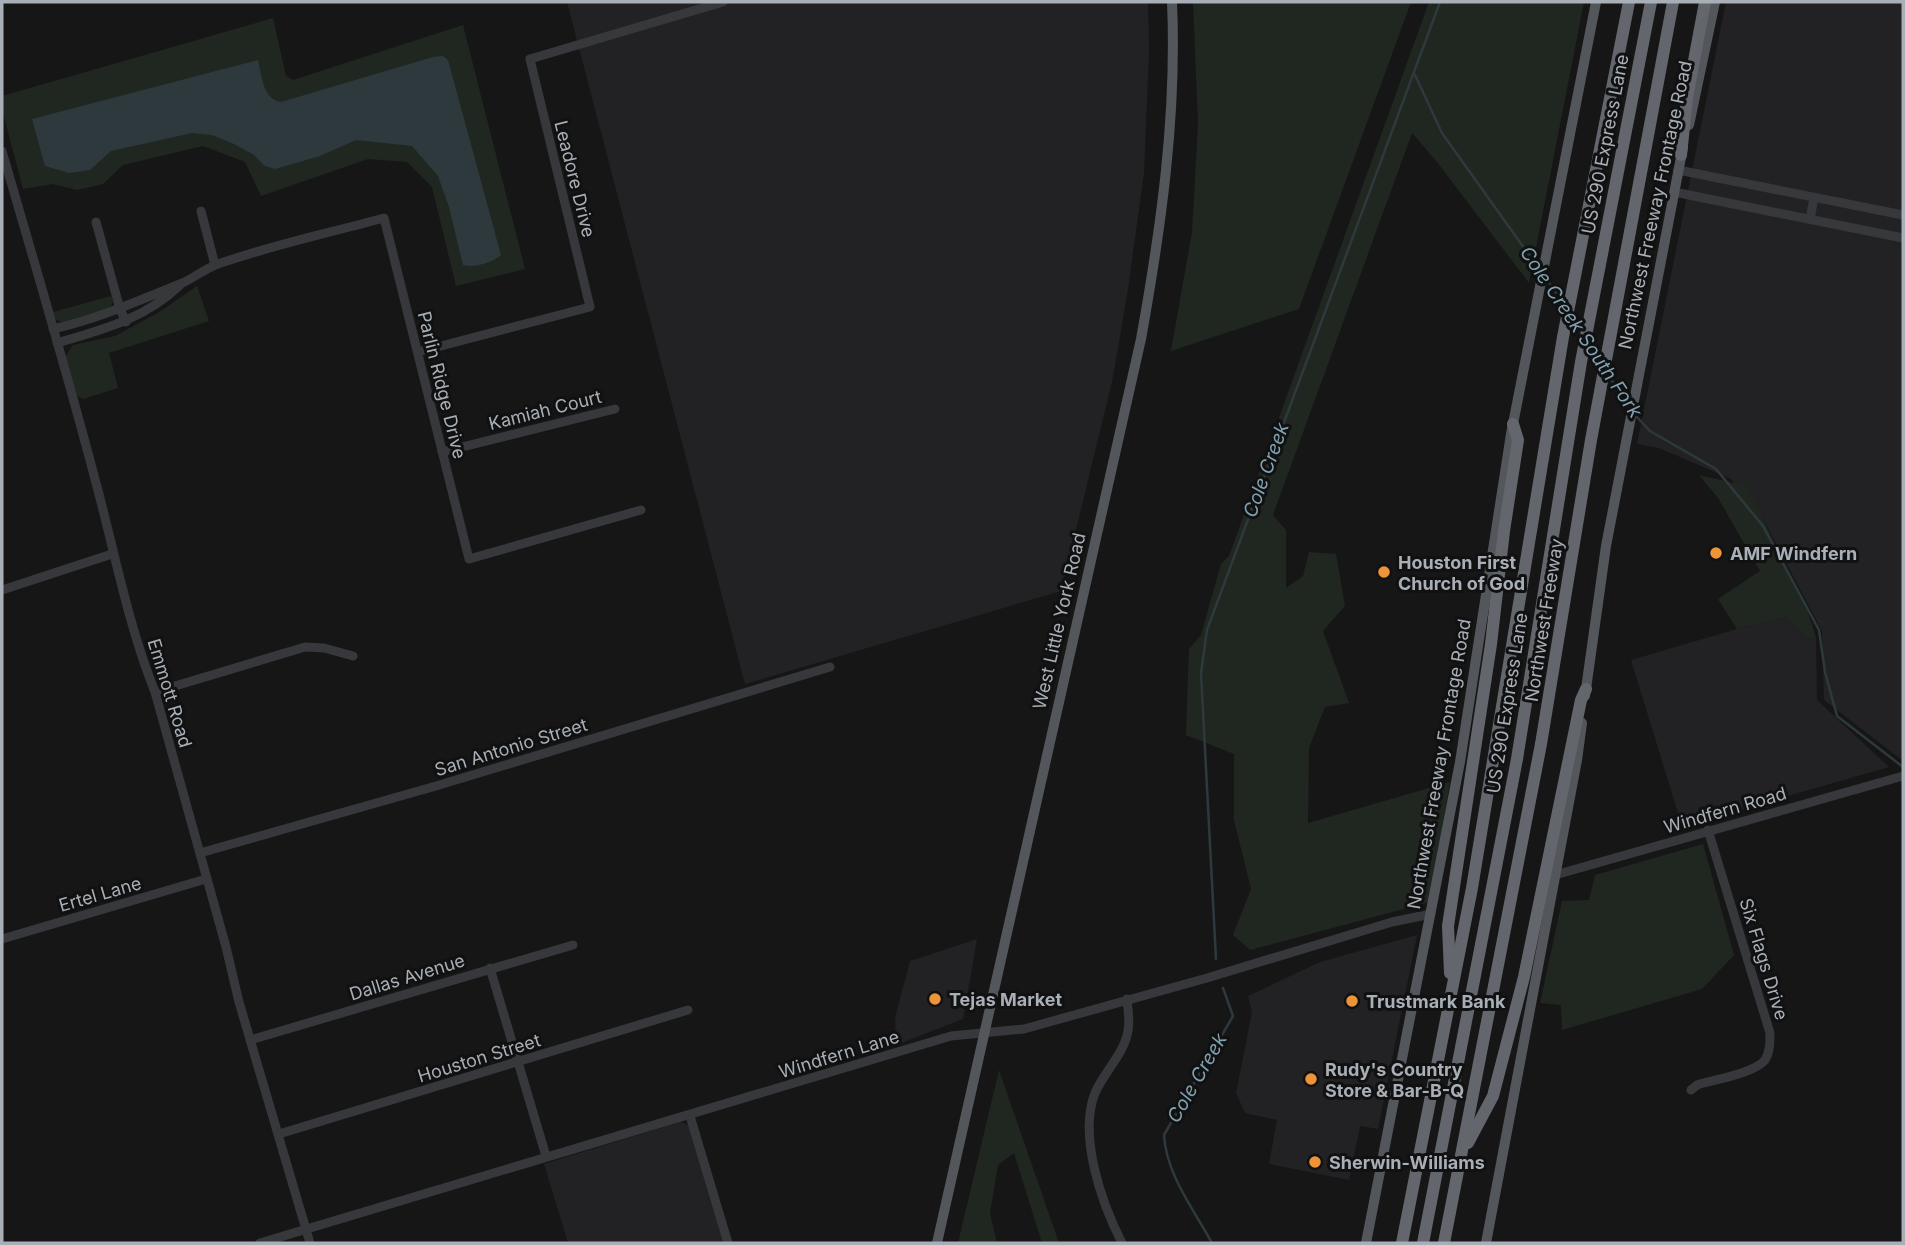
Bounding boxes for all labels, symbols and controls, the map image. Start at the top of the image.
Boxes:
street label: US 290 Express Lane [1577,52,1633,236]
street label: Northwest Freeway Frontage Road [1614,59,1696,351]
street label: Leadore Drive [550,118,600,240]
water label: Cole Creek South Fork [1515,242,1647,423]
street label: Parlin Ridge Drive [414,309,470,461]
street label: Kamiah Court [486,386,604,434]
water label: Cole Creek [1238,419,1294,521]
street label: West Little York Road [1028,531,1090,711]
street label: Northwest Freeway [1521,537,1567,703]
place label: AMF Windfern [1730,543,1857,564]
marker: AMF Windfern [1708,545,1724,561]
place label: Houston First Church of God [1398,552,1525,594]
marker: Houston First Church of God [1376,564,1392,580]
street label: US 290 Express Lane [1482,611,1532,795]
street label: Northwest Freeway Frontage Road [1403,617,1475,911]
street label: Emmott Road [143,636,197,750]
street label: San Antonio Street [432,714,590,780]
street label: Windfern Road [1661,782,1789,838]
street label: Ertel Lane [56,872,144,916]
street label: Six Flags Drive [1736,896,1792,1022]
street label: Dallas Avenue [347,949,467,1005]
place label: Tejas Market [949,989,1063,1010]
marker: Tejas Market [927,991,943,1007]
place label: Trustmark Bank [1366,991,1506,1012]
marker: Trustmark Bank [1344,993,1360,1009]
street label: Windfern Lane [776,1026,902,1082]
street label: Houston Street [415,1029,543,1087]
water label: Cole Creek [1162,1029,1232,1127]
place label: Rudy's Country Store & Bar-B-Q [1325,1059,1464,1101]
marker: Rudy's Country Store & Bar-B-Q [1303,1071,1319,1087]
place label: Sherwin-Williams [1329,1152,1485,1173]
marker: Sherwin-Williams [1307,1154,1323,1170]

